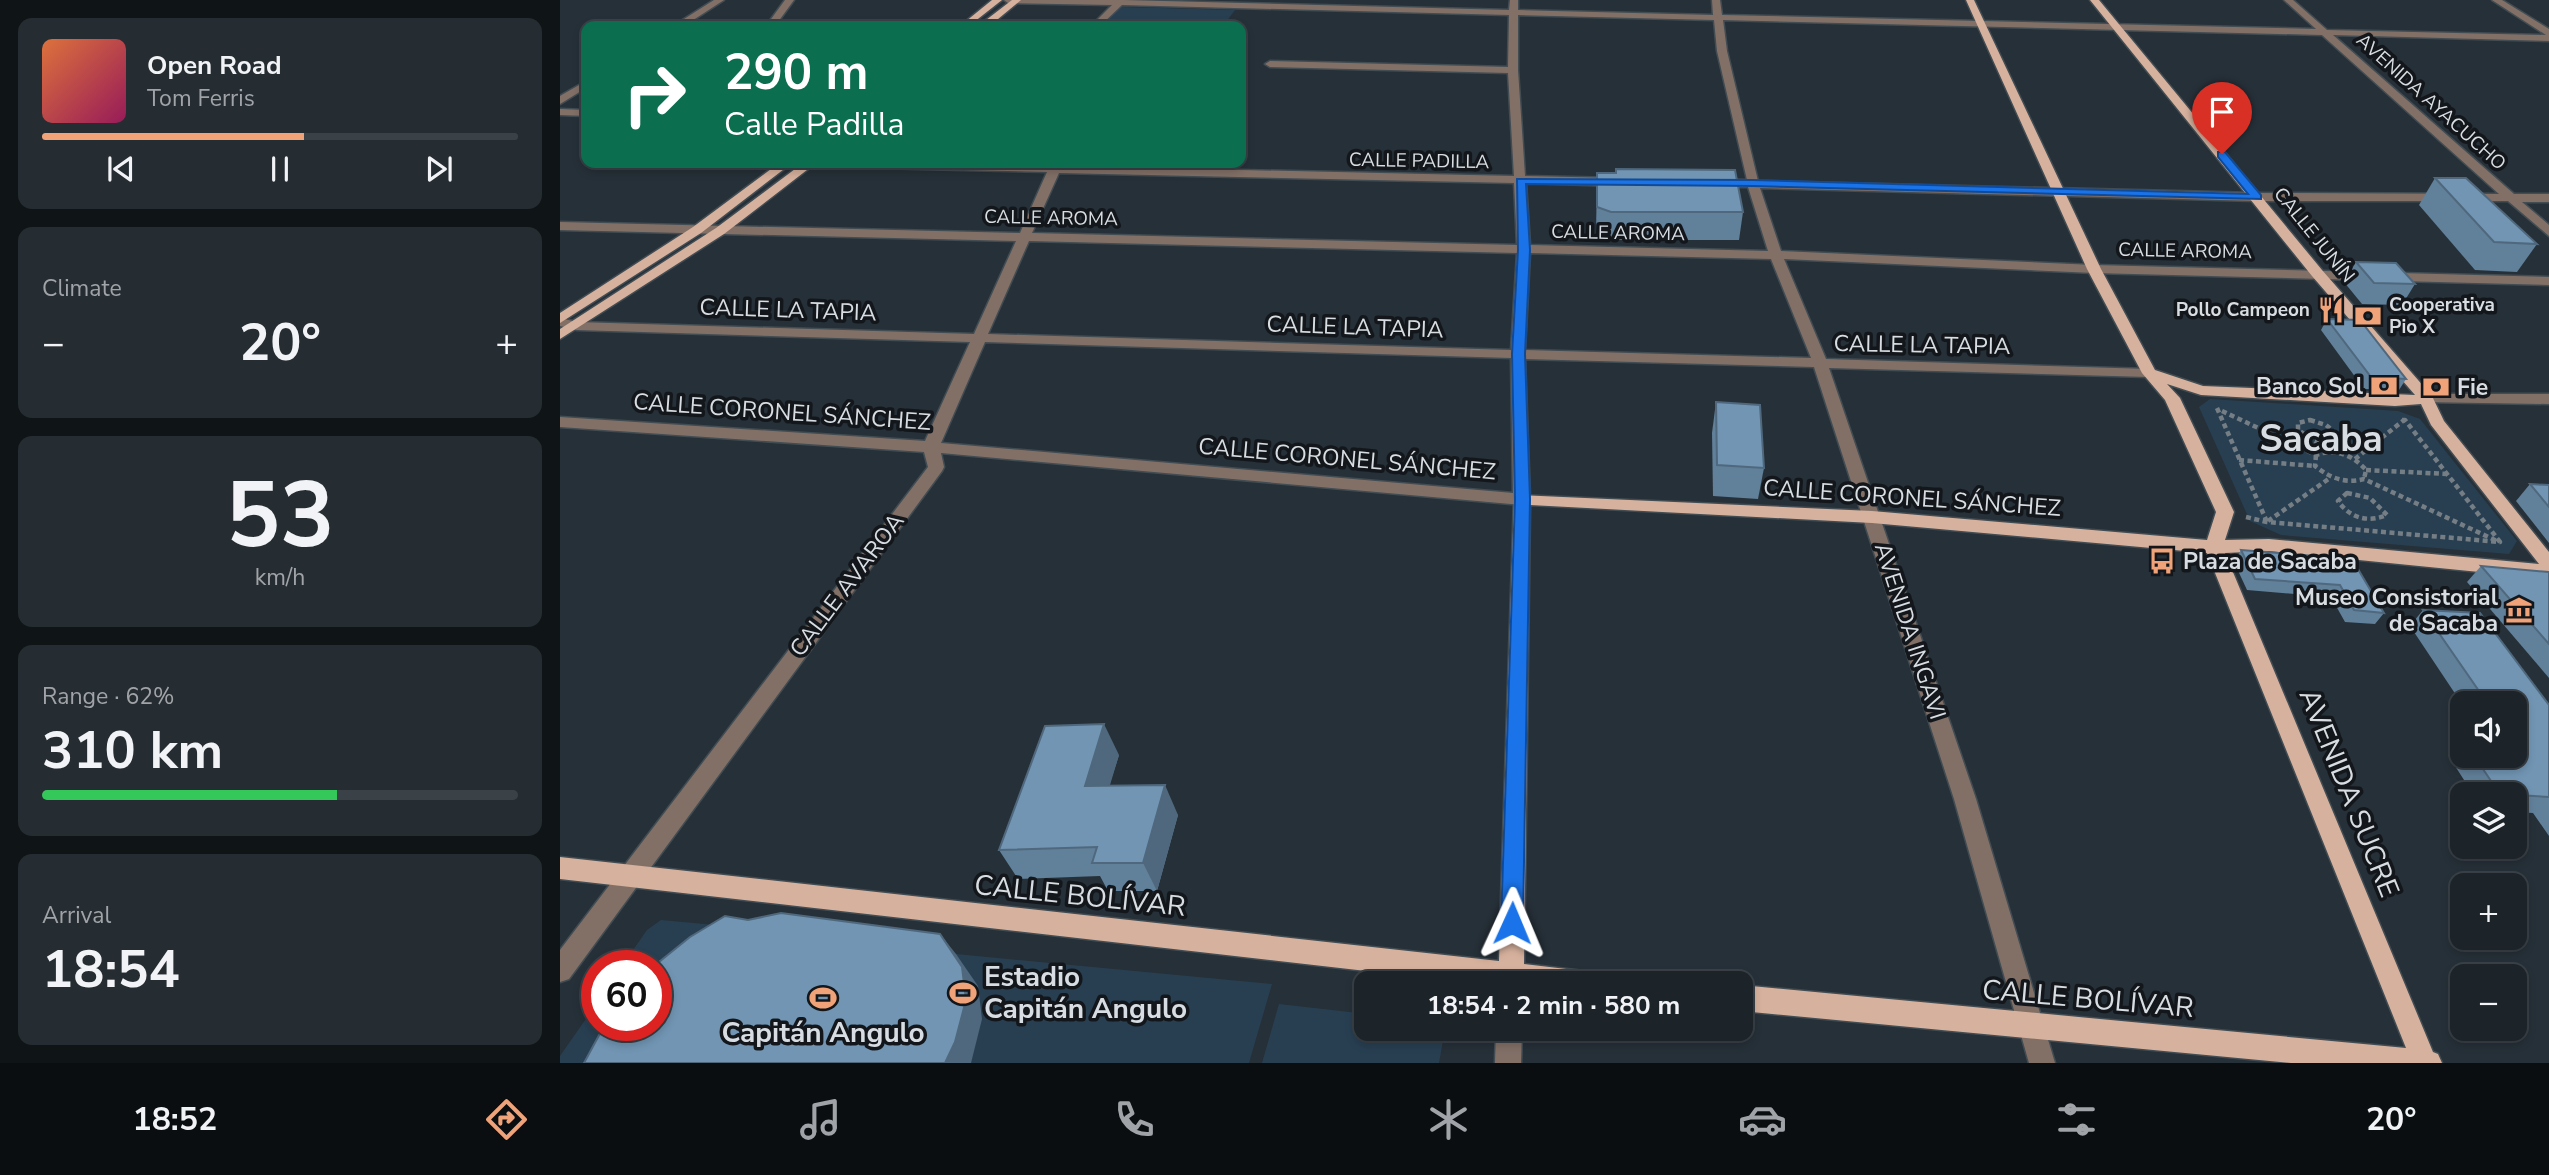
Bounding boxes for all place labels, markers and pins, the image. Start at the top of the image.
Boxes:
pin [2192,82,2252,154]
place label: Cooperativa Pio X [2389,292,2495,340]
restaurant icon: Pollo Campeon [2316,295,2346,325]
place label: Pollo Campeon [2176,297,2310,323]
bank icon: Cooperativa Pio X [2353,301,2383,331]
place label: Banco Sol [2256,371,2364,402]
bank icon: Banco Sol [2369,371,2399,401]
bank icon: Fie [2421,372,2451,402]
place label: Fie [2457,372,2488,403]
bus stop icon: Plaza de Sacaba [2147,546,2177,576]
place label: Plaza de Sacaba [2183,546,2357,577]
place label: Museo Consistorial de Sacaba [2295,582,2499,639]
museum icon: Museo Consistorial de Sacaba [2504,595,2534,625]
place label: Estadio Capitán Angulo [984,958,1187,1028]
sports icon: Estadio Capitán Angulo [948,978,978,1008]
sports icon: Capitán Angulo [808,983,838,1013]
place label: Capitán Angulo [721,1014,925,1052]

